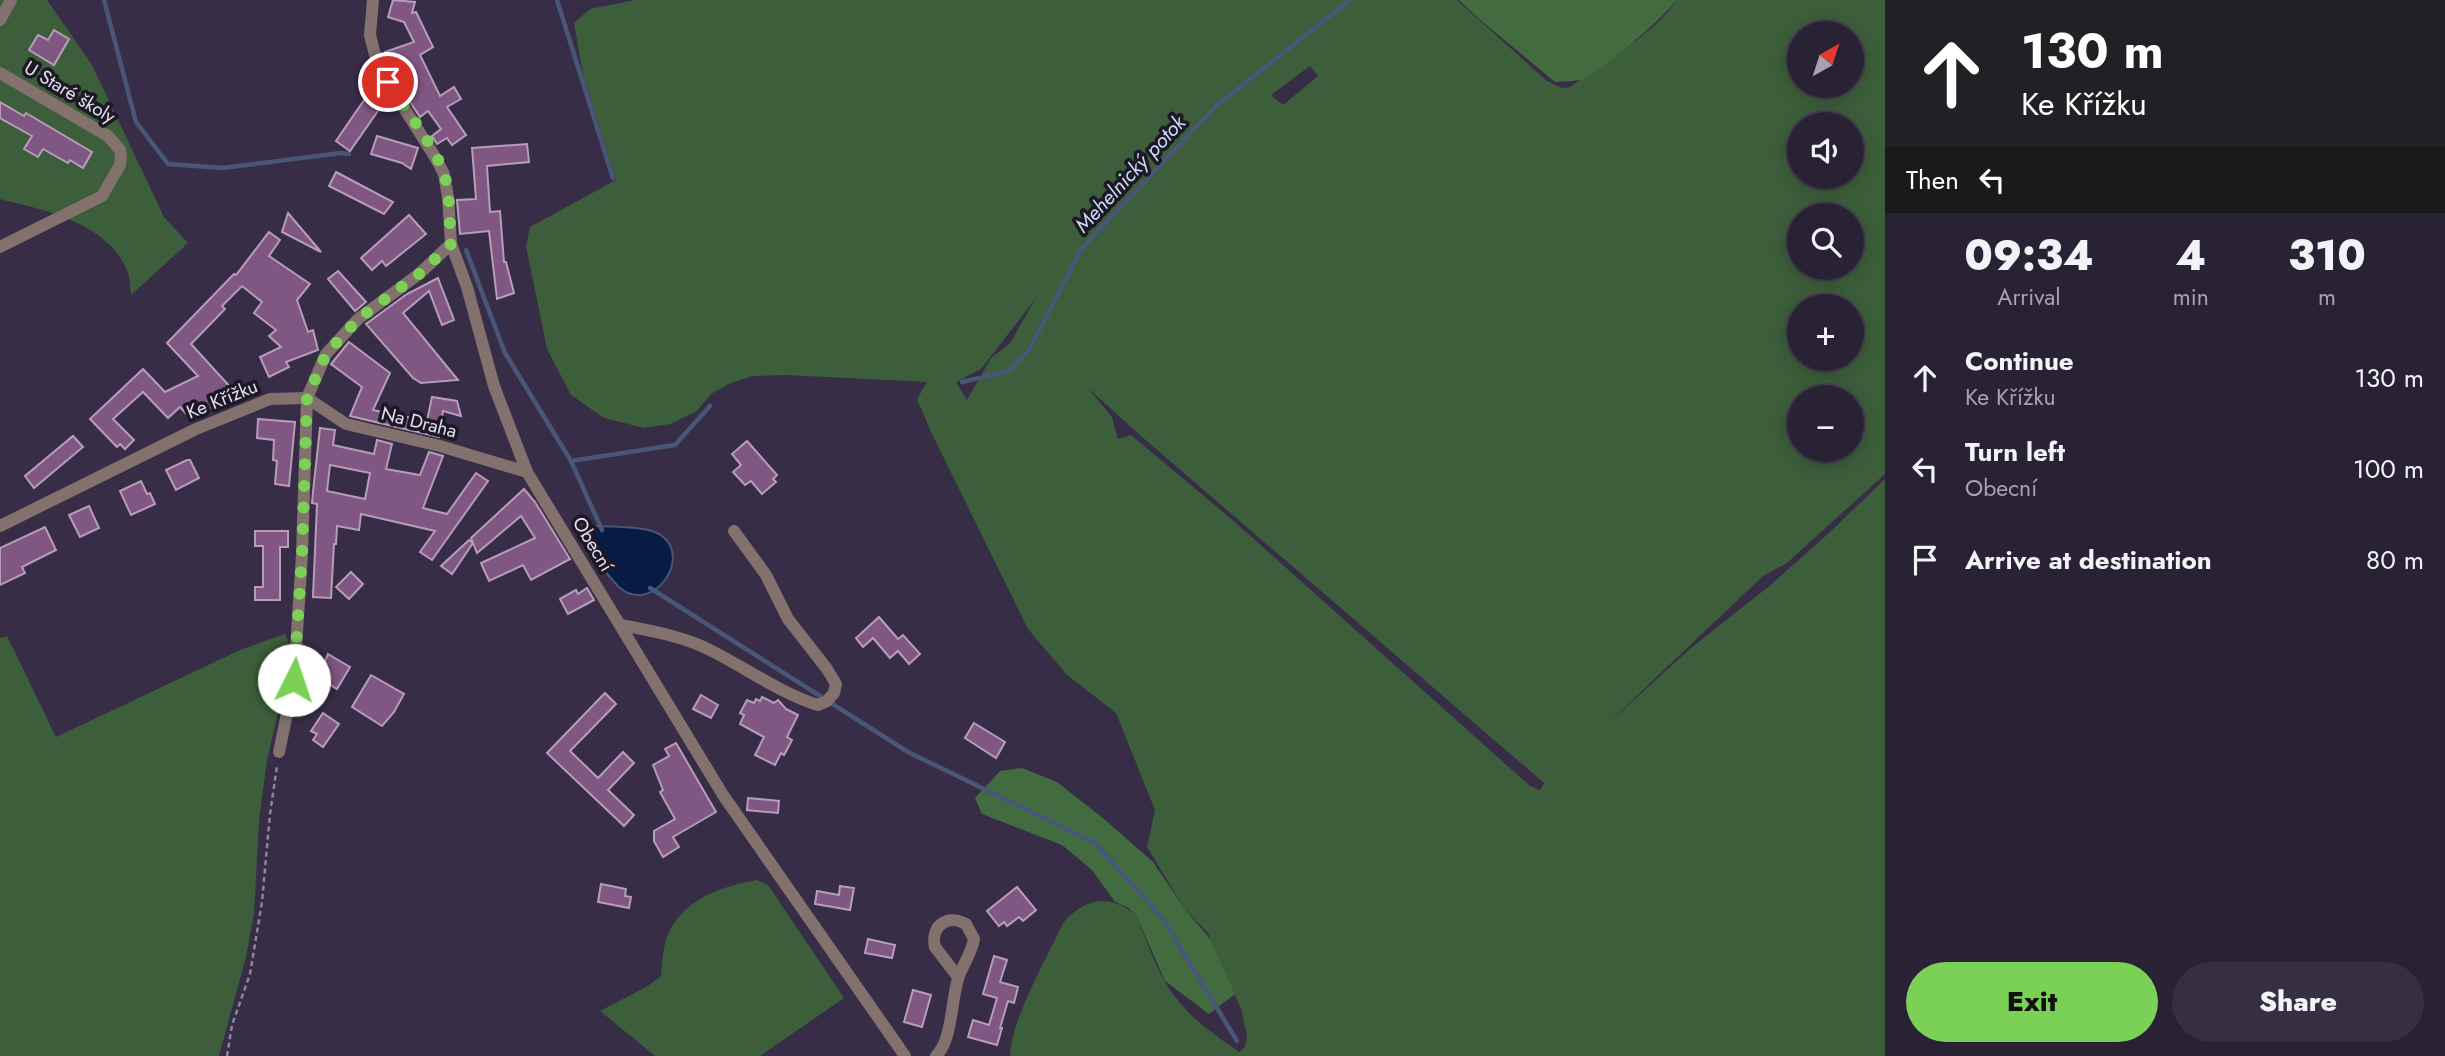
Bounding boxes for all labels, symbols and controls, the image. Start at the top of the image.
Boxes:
text: 130 m [2021,16,2164,86]
north arrow [1787,21,1864,98]
map controls [1787,21,1864,462]
icon: ahead [1906,28,1997,119]
pin [358,52,418,112]
street label: U Staré školy [19,54,121,130]
icon: arrive [369,63,407,101]
text: Ke Křížku [2021,81,2147,127]
water label: Mehelnický potok [1068,108,1193,239]
button: sound [1787,112,1864,189]
text: Then [1906,161,1959,199]
icon: left [1973,161,2011,199]
button: search [1787,203,1864,280]
text: 09:34 [1964,225,2094,286]
text: 4 [2175,225,2206,286]
text: 310 [2288,225,2366,286]
text: Arrival [1997,280,2061,314]
text: min [2173,280,2209,314]
text: m [2318,280,2336,314]
button: + [1787,294,1864,371]
text: Continue [1965,342,2074,380]
icon: ahead [1906,359,1944,397]
text: 130 m [2354,359,2424,397]
street label: Ke Křížku [182,372,262,426]
text: Ke Křížku [1965,380,2055,414]
button: − [1787,385,1864,462]
street label: Na Draha [378,400,460,444]
text: Turn left [1965,433,2065,471]
icon: left [1906,450,1944,488]
text: 100 m [2353,450,2424,488]
text: Obecní [1965,471,2037,505]
street label: Obecní [566,511,620,577]
icon: arrive [1906,541,1944,579]
text: Arrive at destination [1965,541,2212,579]
text: 80 m [2366,541,2424,579]
position arrow [257,643,331,717]
button: Exit [1906,962,2158,1042]
button: Share [2172,962,2424,1042]

